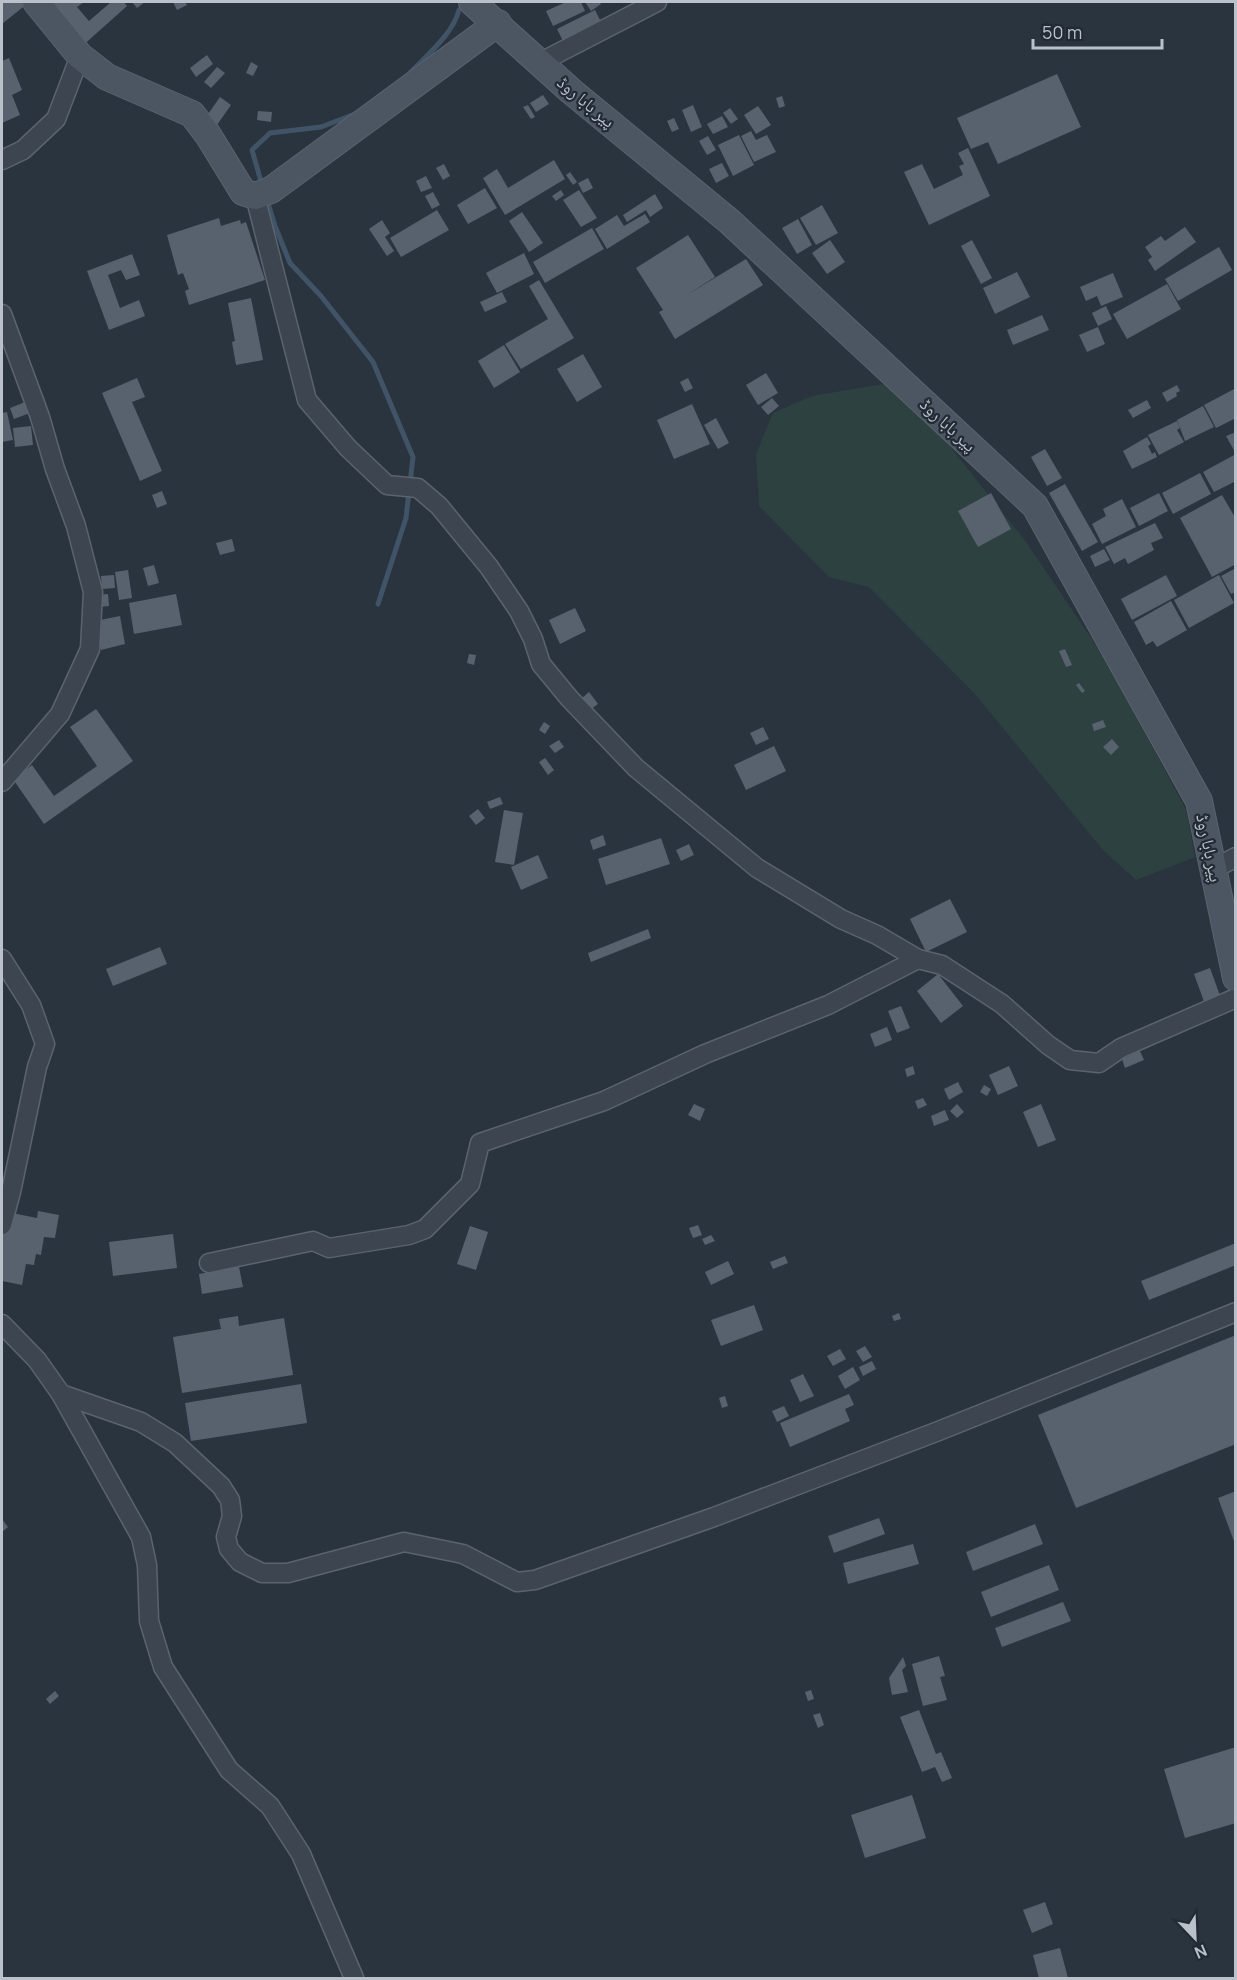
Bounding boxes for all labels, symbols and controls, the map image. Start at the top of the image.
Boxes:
scale bar [1033,12,1162,50]
text: 50 m [1042,20,1082,44]
street label: پیر بابا روڈ [552,70,621,133]
street label: پیر بابا روڈ [915,392,982,457]
street label: پیر بابا روڈ [1191,812,1229,884]
north arrow [1165,1908,1225,1968]
text: N [1191,1939,1210,1964]

